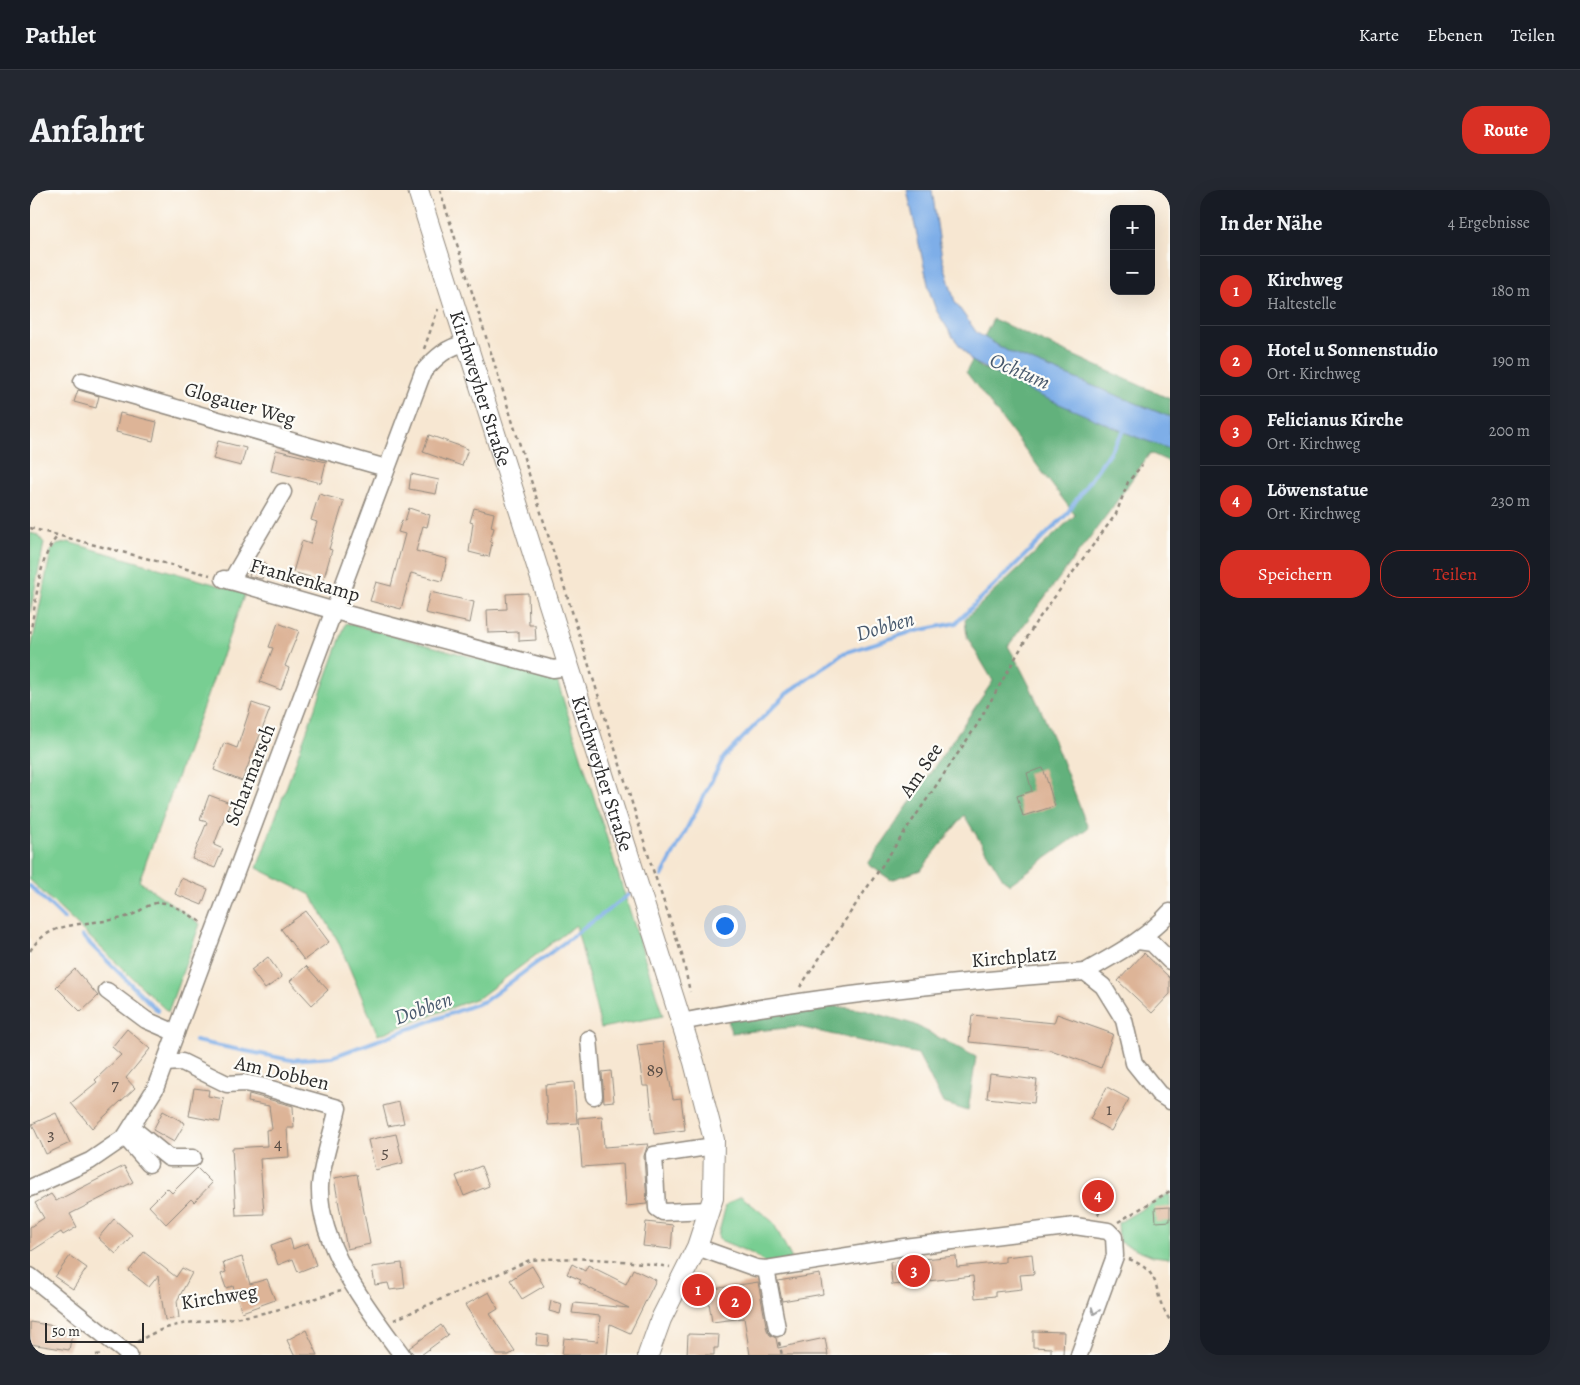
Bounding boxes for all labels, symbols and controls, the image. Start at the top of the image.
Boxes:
text: Pathlet [25,19,96,51]
text: Karte [1359,23,1399,47]
text: Ebenen [1427,23,1483,47]
text: Teilen [1511,23,1555,47]
text: Anfahrt [30,106,145,154]
button: Route [1462,106,1550,154]
map controls [1110,205,1155,295]
button: + [1110,205,1155,250]
text: In der Nähe [1220,209,1322,237]
text: 4 Ergebnisse [1448,212,1530,234]
button: − [1110,250,1155,295]
text: Kirchweg [1267,267,1343,293]
text: 1 [1233,280,1239,302]
text: 180 m [1492,280,1530,302]
text: Haltestelle [1267,293,1336,315]
street label: Kirchweyher Straße [443,307,518,470]
text: Hotel u Sonnenstudio [1267,337,1438,363]
water label: Ochtum [985,346,1055,396]
text: 2 [1232,350,1240,372]
text: 190 m [1492,350,1530,372]
text: Ort · Kirchweg [1267,363,1361,385]
street label: Glogauer Weg [181,375,299,433]
text: Felicianus Kirche [1267,407,1403,433]
text: 3 [1233,420,1239,442]
text: 200 m [1489,420,1530,442]
text: Ort · Kirchweg [1267,433,1361,455]
text: Löwenstatue [1267,477,1368,503]
text: 4 [1232,490,1240,512]
text: 230 m [1491,490,1530,512]
text: Ort · Kirchweg [1267,503,1361,525]
button: Speichern [1220,550,1370,598]
button: Teilen [1380,550,1530,598]
street label: Frankenkamp [247,551,363,609]
water label: Dobben [852,604,918,648]
street label: Kirchweyher Straße [565,692,640,855]
street label: Scharmarsch [218,720,282,830]
street label: Am See [892,738,949,803]
your location [712,913,738,939]
street label: Kirchplatz [970,940,1058,974]
water label: Dobben [390,985,456,1031]
street label: Am Dobben [231,1049,332,1097]
house number: 89 [647,1058,663,1082]
house number: 7 [111,1072,119,1096]
house number: 1 [1106,1097,1112,1121]
house number: 3 [47,1122,55,1146]
house number: 4 [274,1131,282,1155]
house number: 5 [381,1140,389,1164]
pin: 4 [1082,1177,1114,1215]
pin: 3 [898,1252,930,1290]
pin: 1 [682,1271,714,1309]
street label: Kirchweg [179,1278,259,1316]
pin: 2 [719,1283,751,1321]
one-way arrow [1091,1306,1101,1315]
scale bar [45,1320,144,1343]
text: 50 m [52,1322,80,1341]

